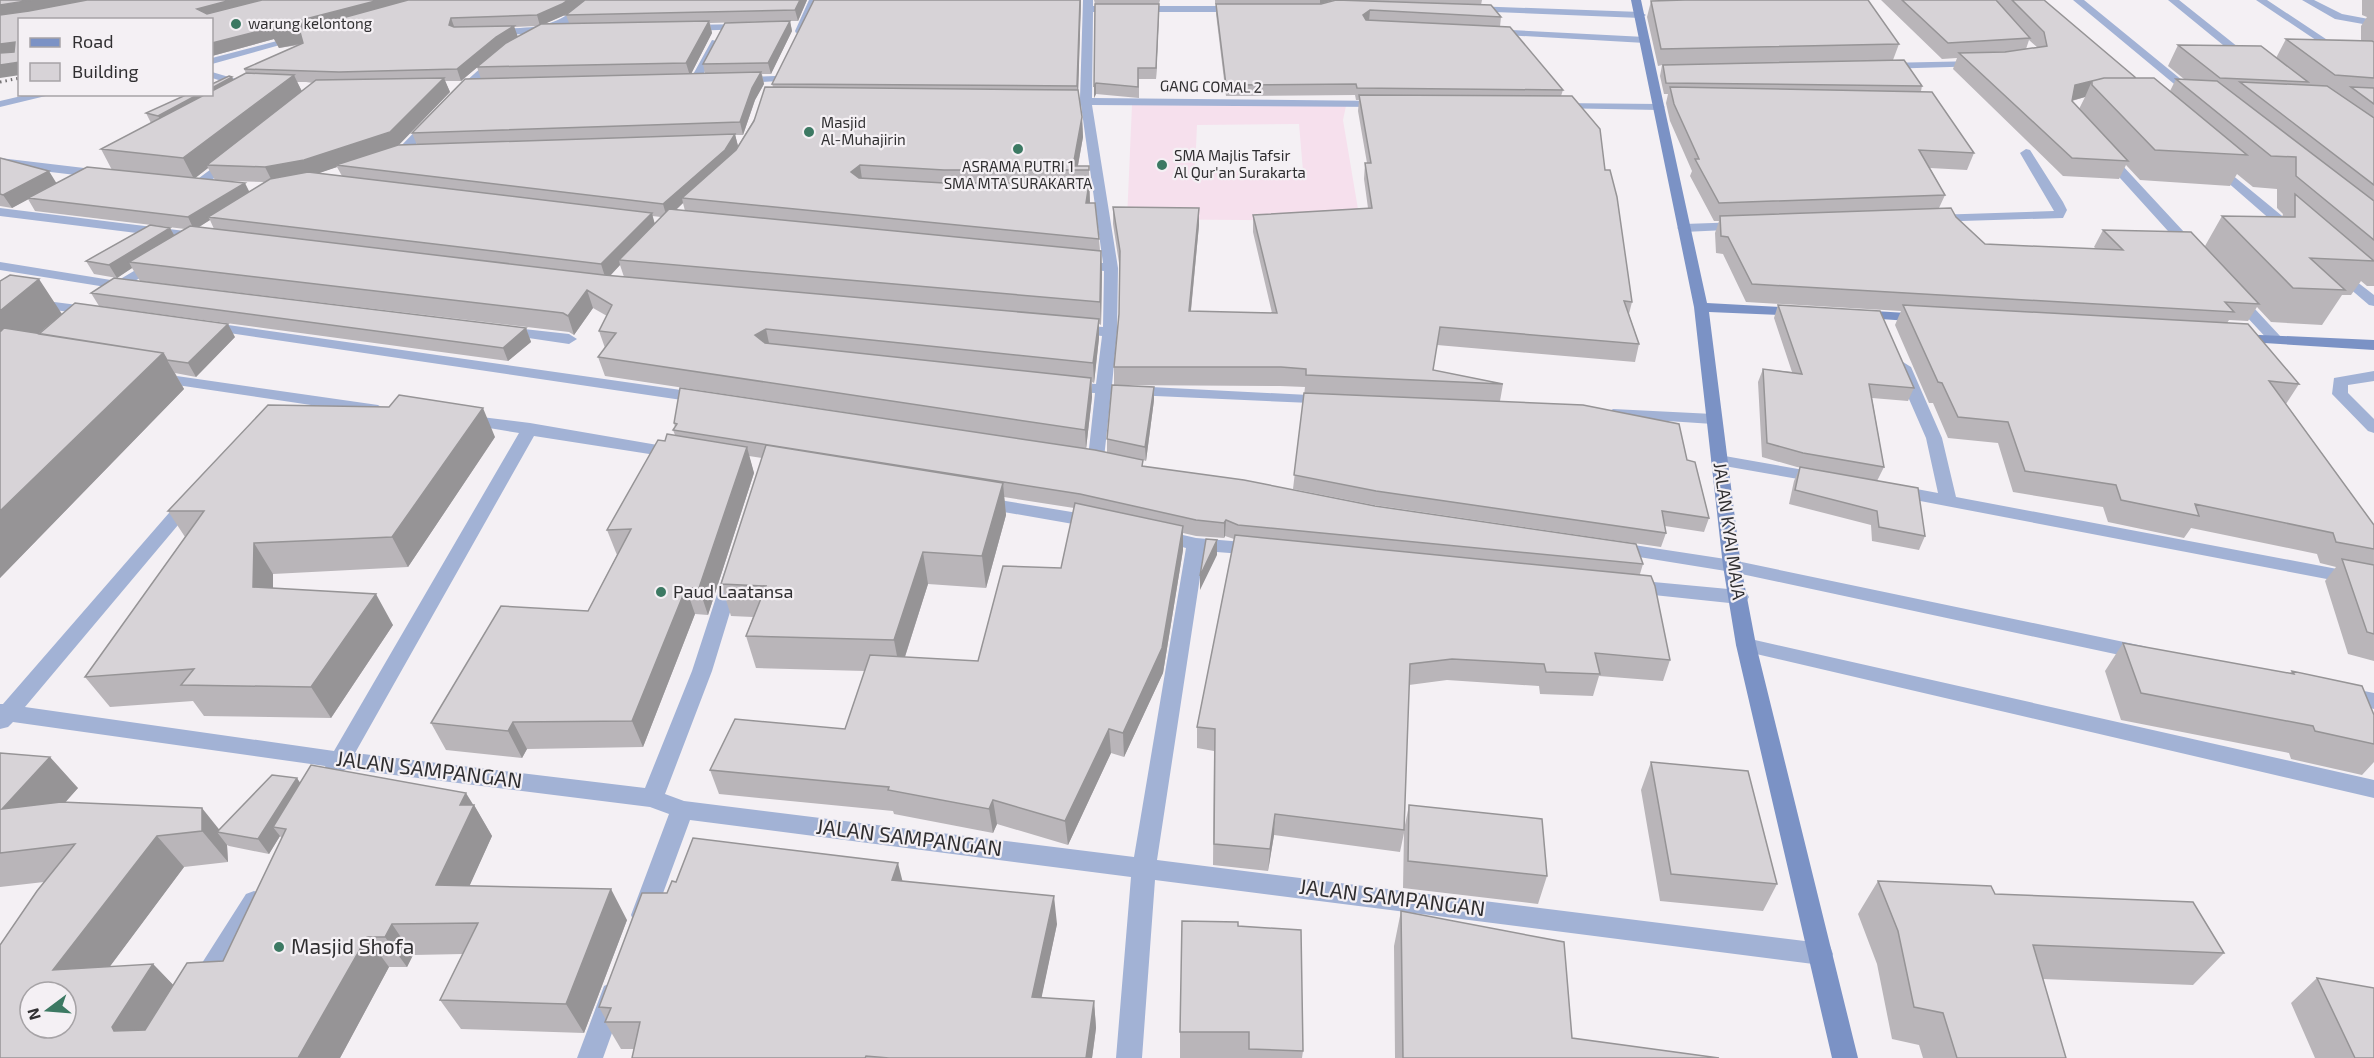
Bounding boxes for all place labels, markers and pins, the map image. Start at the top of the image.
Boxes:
place label: warung kelontong [248,14,373,32]
marker: warung kelontong [229,17,243,31]
place label: Masjid Al-Muhajirin [821,113,906,149]
marker: Masjid Al-Muhajirin [802,125,816,139]
marker: ASRAMA PUTRI 1 SMA MTA SURAKARTA [1011,142,1025,156]
place label: SMA Majlis Tafsir Al Qur'an Surakarta [1174,146,1306,182]
place label: ASRAMA PUTRI 1 SMA MTA SURAKARTA [944,157,1093,192]
marker: SMA Majlis Tafsir Al Qur'an Surakarta [1155,158,1169,172]
place label: Paud Laatansa [673,580,793,602]
marker: Paud Laatansa [654,585,668,599]
place label: Masjid Shofa [291,933,414,959]
marker: Masjid Shofa [272,940,286,954]

